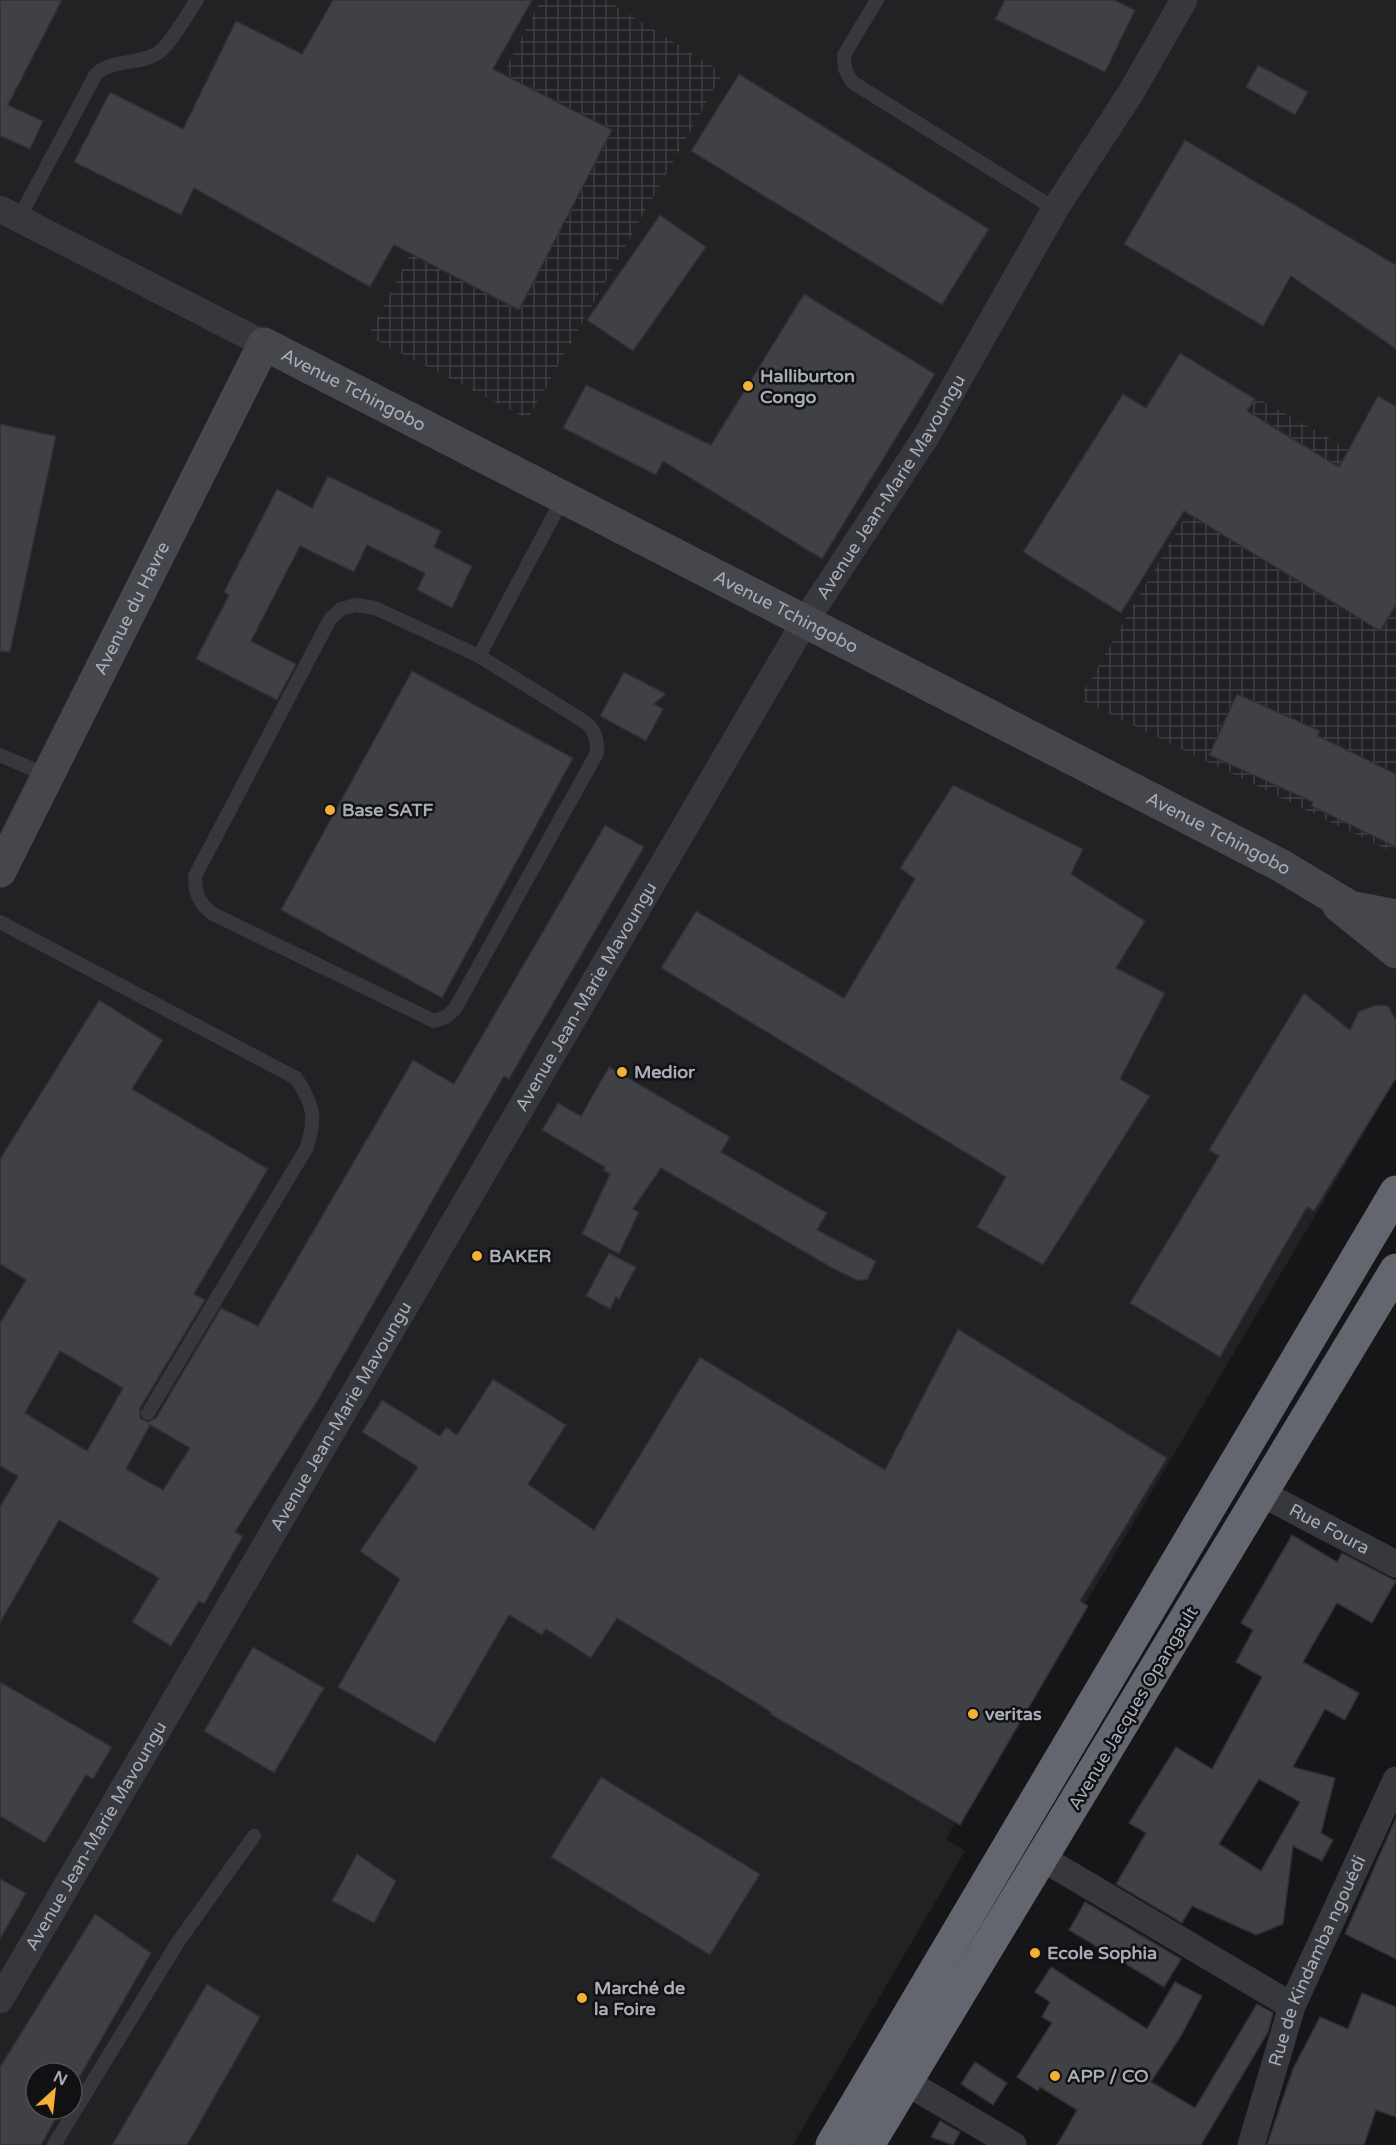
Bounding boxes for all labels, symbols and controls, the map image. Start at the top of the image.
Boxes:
street label: Avenue Tchingobo [277,344,430,436]
place label: Halliburton Congo [760,365,855,408]
street label: Avenue Jean-Marie Mavoungu [811,371,970,604]
marker: Halliburton Congo [741,379,755,393]
street label: Avenue du Havre [89,538,174,678]
street label: Avenue Tchingobo [710,565,862,658]
street label: Avenue Tchingobo [1142,787,1295,880]
place label: Base SATF [342,799,433,821]
marker: Base SATF [323,803,337,817]
street label: Avenue Jean-Marie Mavoungu [510,878,661,1115]
place label: Medior [634,1061,696,1083]
marker: Medior [615,1065,629,1079]
place label: BAKER [489,1245,551,1267]
marker: BAKER [470,1249,484,1263]
street label: Avenue Jean-Marie Mavoungu [265,1298,416,1535]
street label: Rue Foura [1285,1499,1373,1559]
street label: Avenue Jacques Opangault [1063,1602,1203,1814]
place label: veritas [985,1703,1042,1725]
marker: veritas [966,1707,980,1721]
street label: Avenue Jean-Marie Mavoungu [20,1717,171,1955]
street label: Rue de Kindamba ngouédi [1264,1852,1371,2069]
place label: Ecole Sophia [1047,1942,1157,1964]
marker: Ecole Sophia [1028,1946,1042,1960]
place label: Marché de la Foire [594,1977,685,2020]
marker: Marché de la Foire [575,1991,589,2005]
north arrow [24,2061,84,2121]
place label: APP / CO [1067,2065,1149,2087]
text: N [50,2067,71,2090]
marker: APP / CO [1048,2069,1062,2083]

